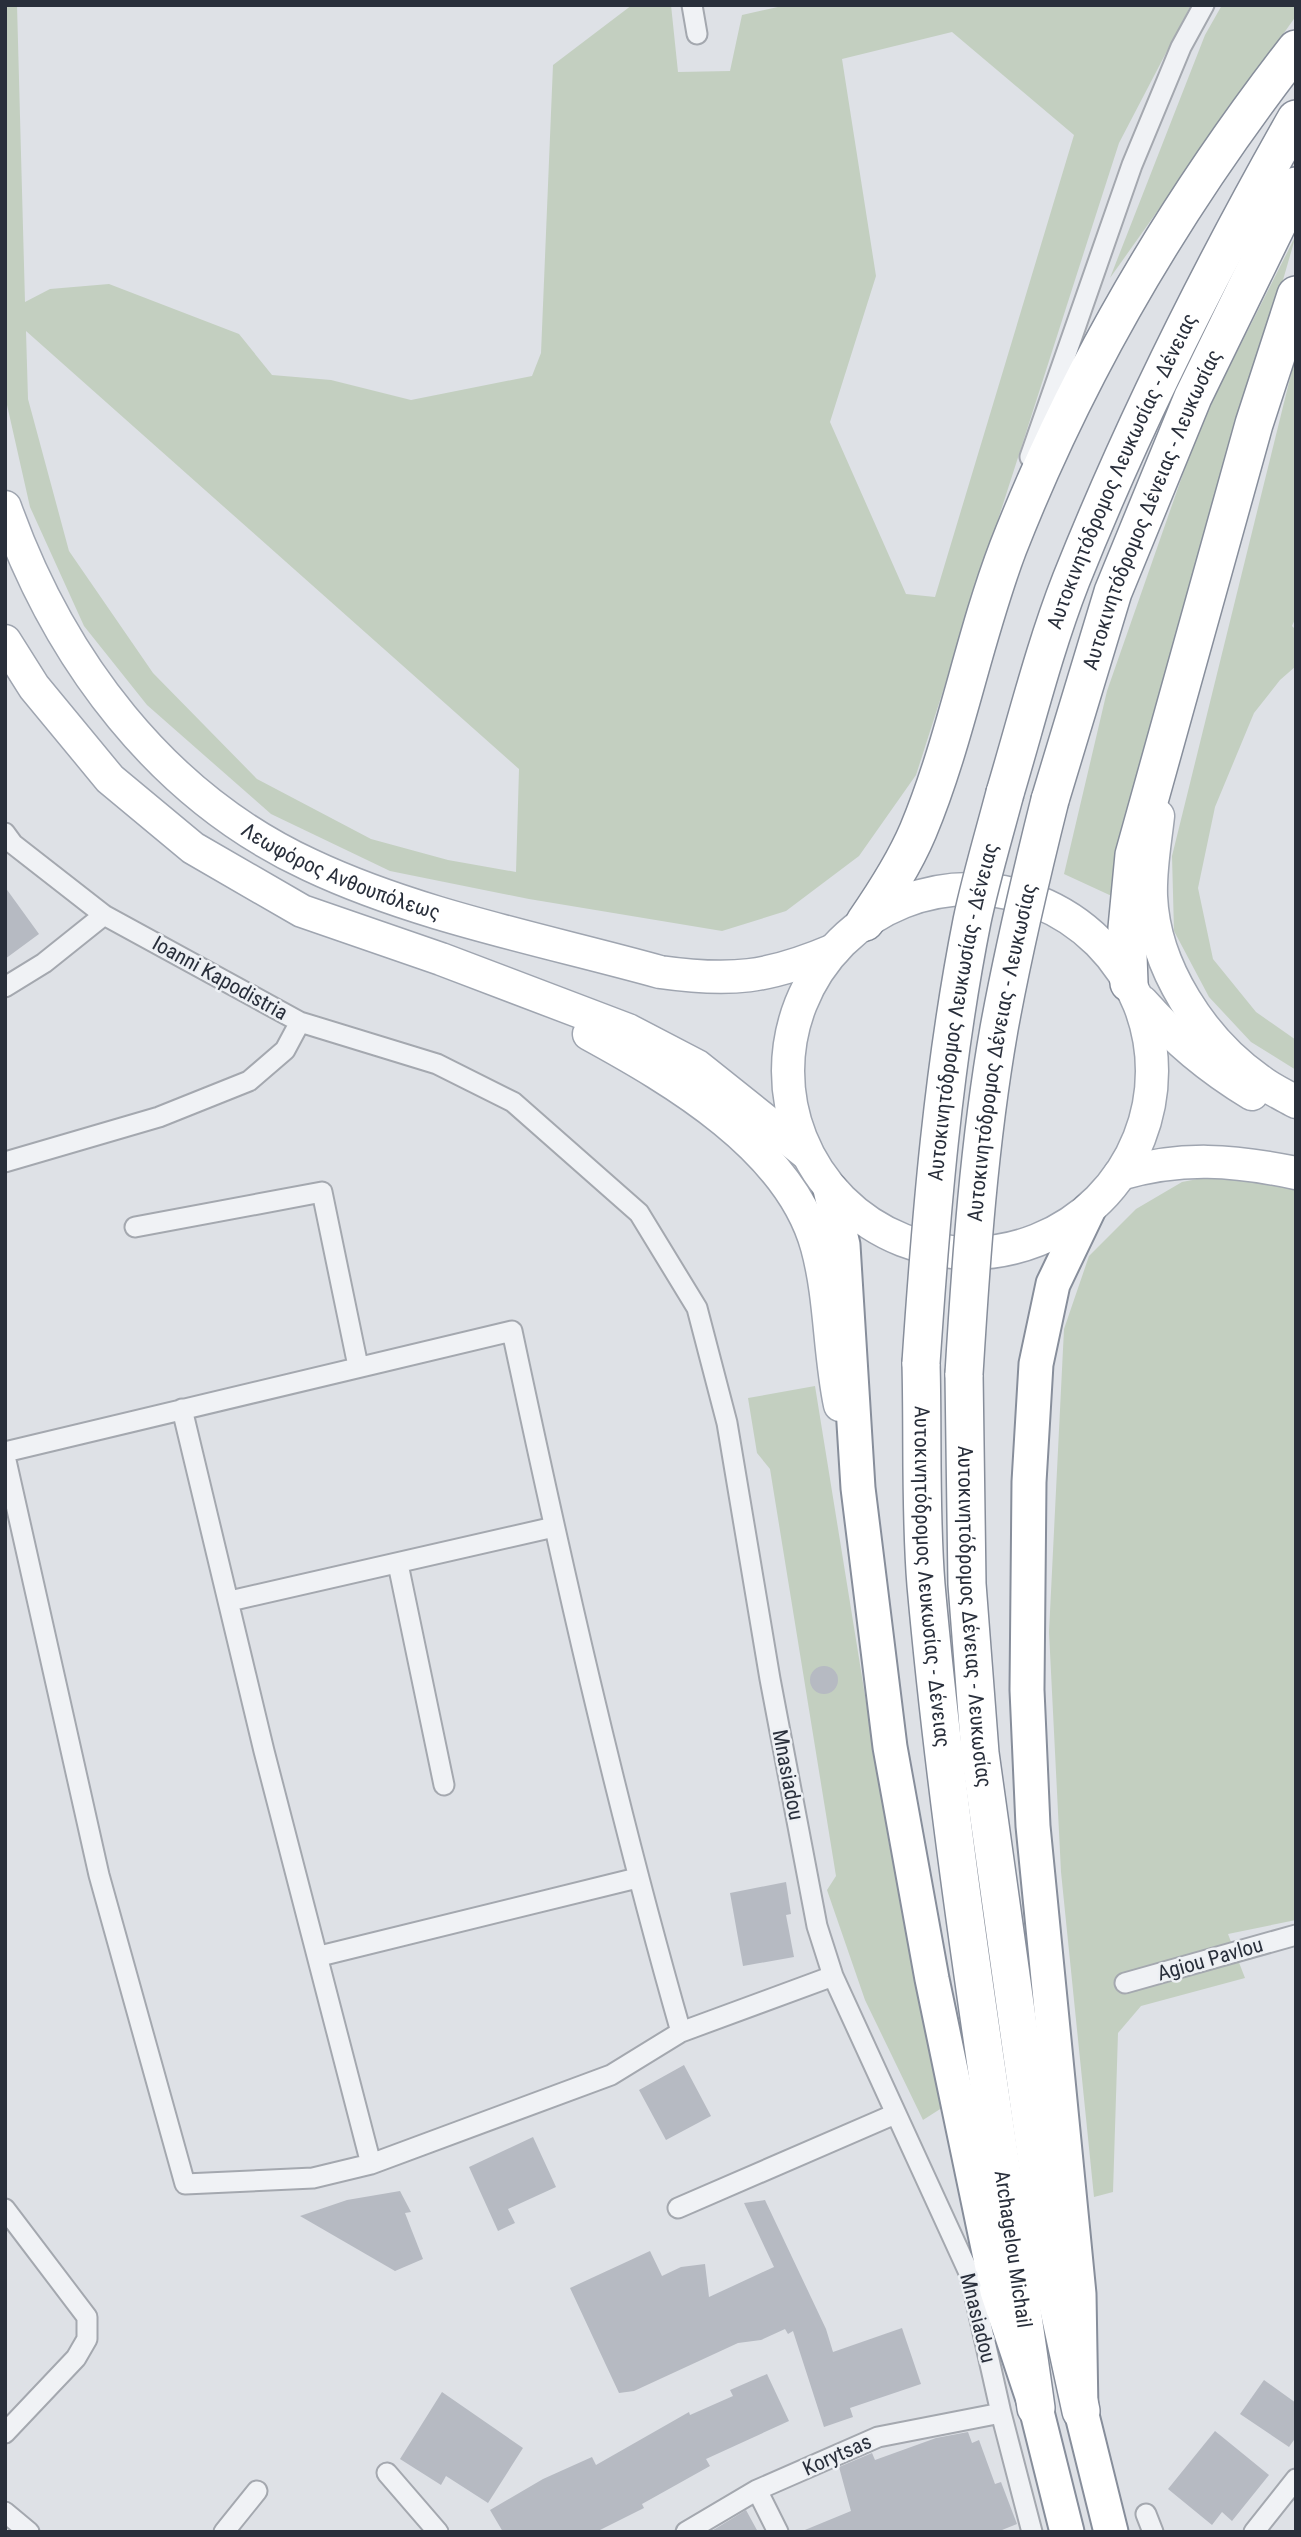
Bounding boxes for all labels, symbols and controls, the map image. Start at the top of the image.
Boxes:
street label: Αυτοκινητόδρομος Λευκωσίας - Δένειας [1042,309,1202,632]
street label: Αυτοκινητόδρομος Δένειας - Λευκωσίας [1078,346,1226,673]
street label: Λεωφόρος Ανθουπόλεως [237,818,443,925]
street label: Αυτοκινητόδρομος Λευκωσίας - Δένειας [923,840,1003,1182]
street label: Αυτοκινητόδρομος Δένειας - Λευκωσίας [963,881,1041,1223]
street label: Ioanni Kapodistria [148,931,292,1025]
street label: Αυτοκινητόδρομος Λευκωσίας - Δένειας [910,1406,955,1749]
street label: Αυτοκινητόδρομος Δένειας - Λευκωσίας [953,1445,997,1789]
street label: Mnasiadou [767,1728,809,1822]
street label: Agiou Pavlou [1154,1932,1266,1986]
street label: Archagelou Michail [990,2169,1037,2330]
street label: Mnasiadou [955,2271,1001,2365]
street label: Korytsas [799,2429,875,2481]

